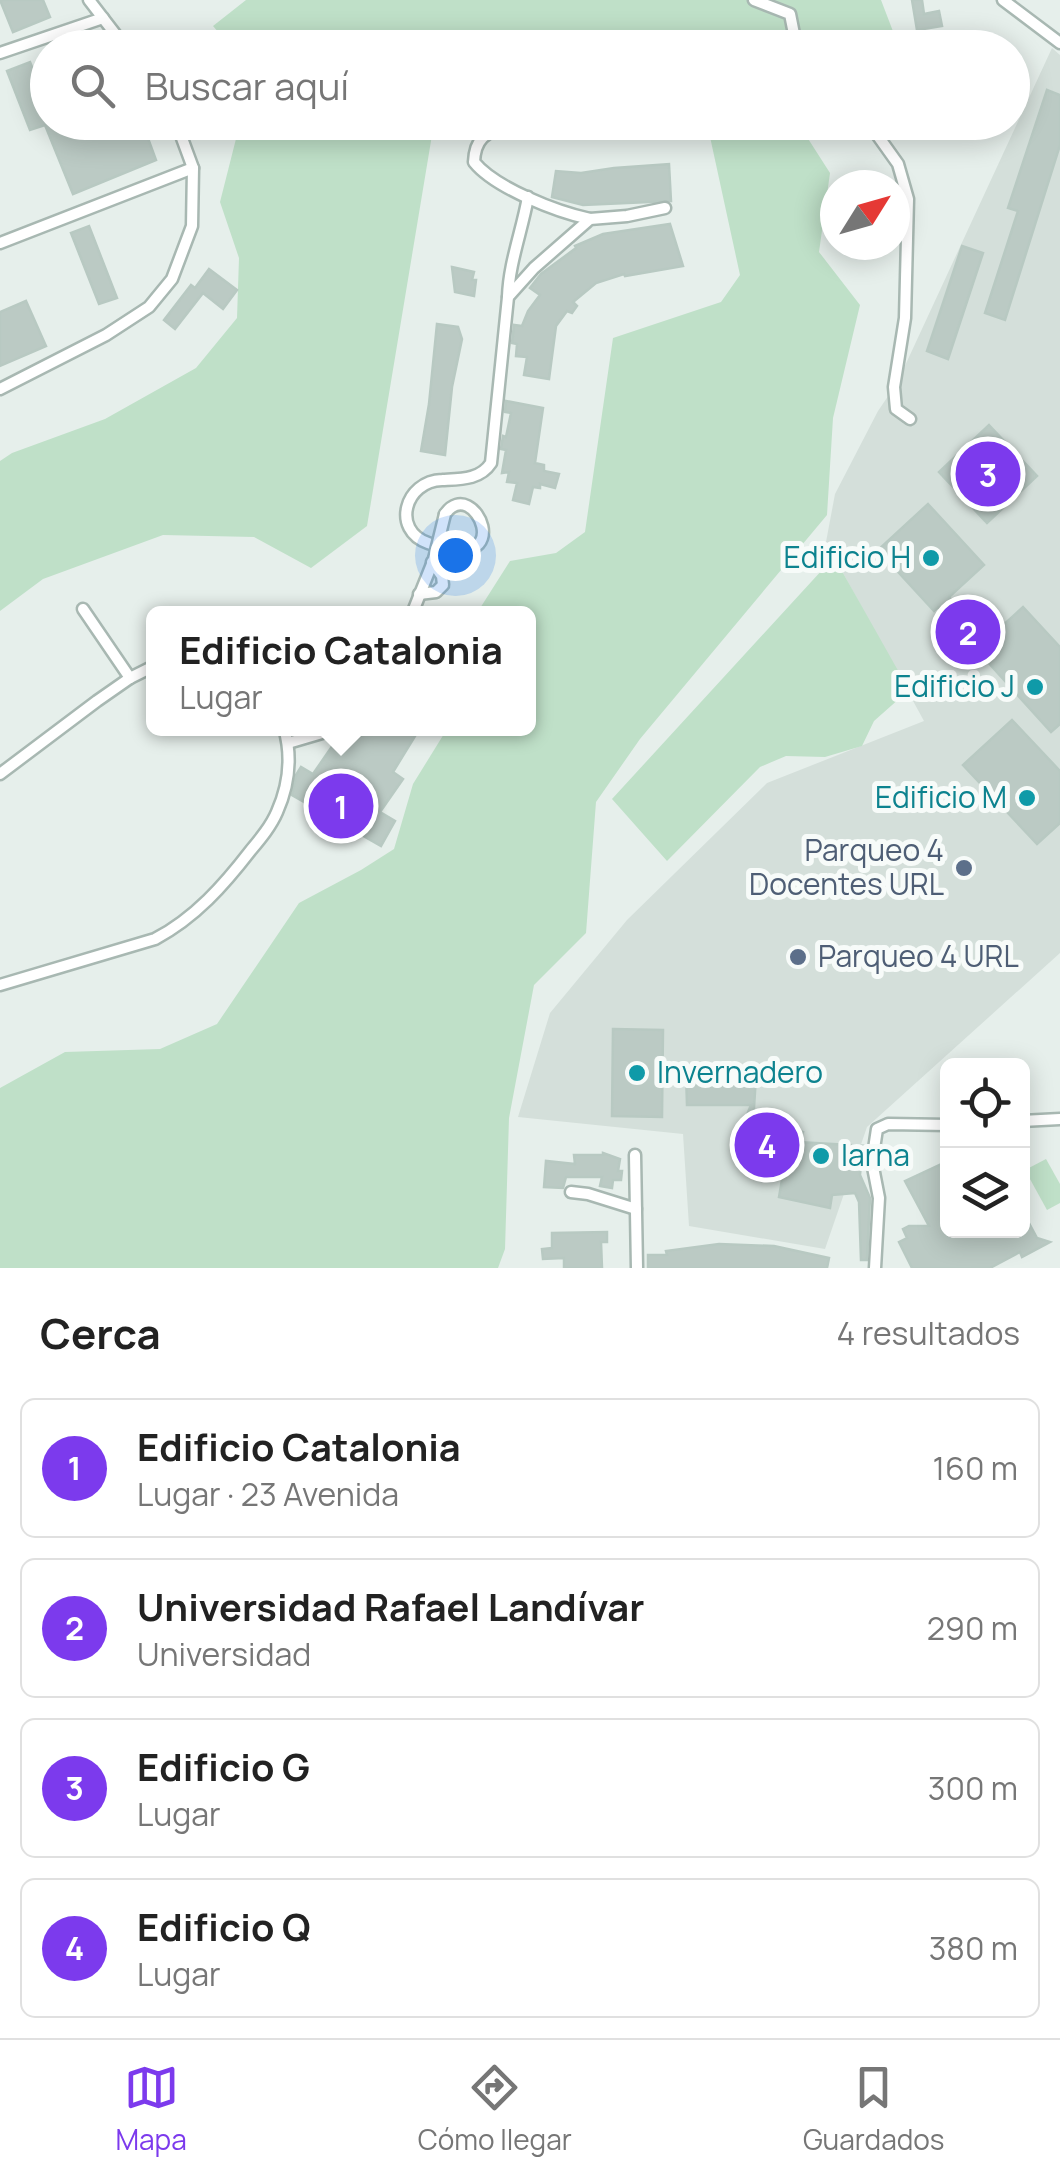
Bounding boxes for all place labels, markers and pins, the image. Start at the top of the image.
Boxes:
pin: 3 [956,436,1020,512]
place label: Edificio H [784,536,911,577]
marker: Edificio H [920,547,942,569]
pin: 2 [936,594,1000,670]
place label: Edificio J [894,665,1015,706]
marker: Edificio J [1024,676,1046,698]
pin: 1 [308,768,374,844]
place label: Edificio M [875,776,1007,817]
marker: Edificio M [1016,787,1038,809]
place label: Parqueo 4 Docentes URL [749,829,944,904]
marker: Parqueo 4 Docentes URL [953,857,975,879]
place label: Parqueo 4 URL [818,935,1019,976]
marker: Parqueo 4 URL [787,946,809,968]
place label: Invernadero [657,1051,823,1092]
marker: Invernadero [626,1062,648,1084]
pin: 4 [734,1108,800,1182]
place label: Iarna [841,1134,910,1175]
marker: Iarna [810,1145,832,1167]

